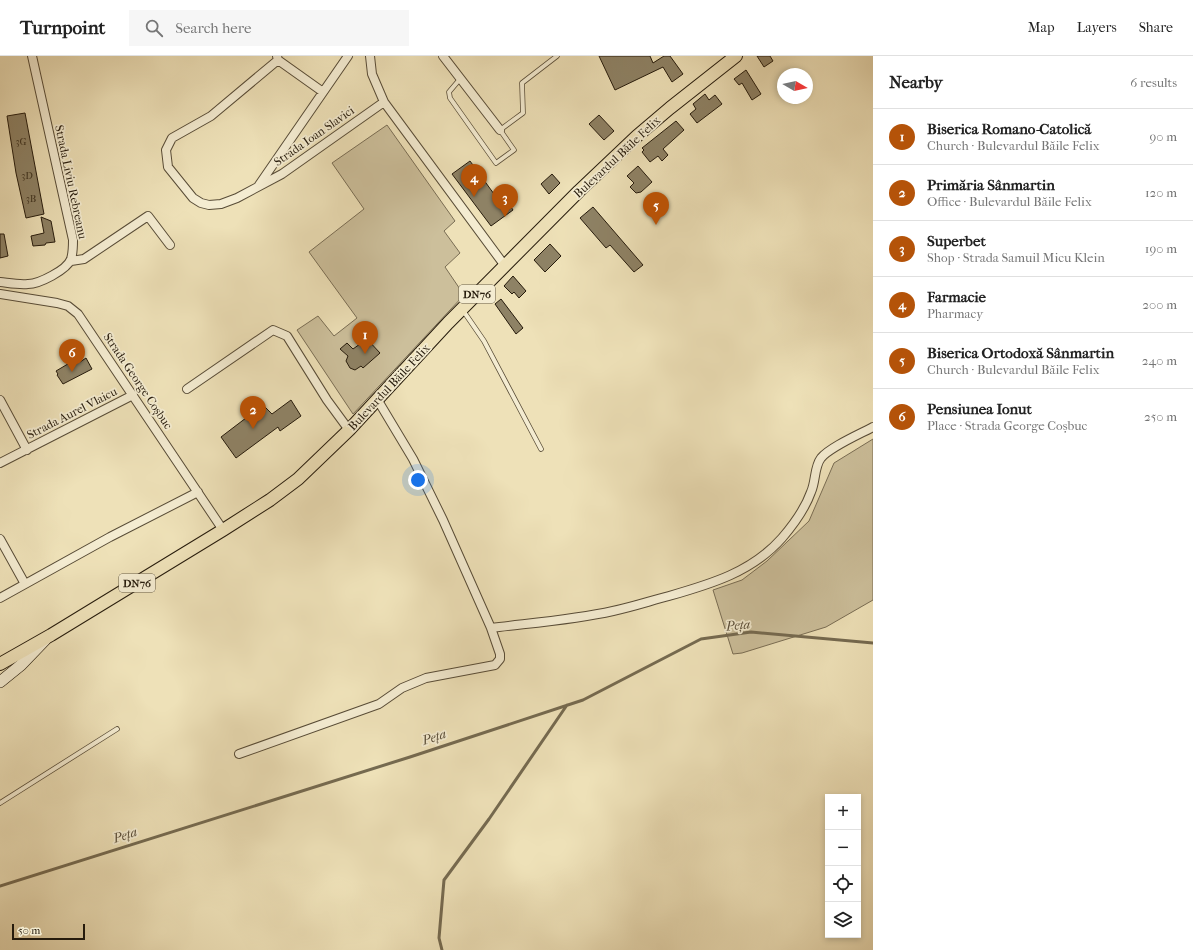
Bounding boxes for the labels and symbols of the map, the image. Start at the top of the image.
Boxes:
north arrow [777,68,813,104]
street label: Strada Ioan Slavici [271,103,357,169]
street label: Bulevardul Băile Felix [571,113,664,201]
street label: Strada Liviu Rebreanu [52,124,90,240]
house number: 3G [15,136,27,148]
pin: 4 [461,164,487,197]
house number: 3D [21,170,33,182]
pin: 3 [492,184,518,217]
pin: 5 [643,192,669,225]
house number: 3B [26,193,36,205]
road number: DN76 [459,285,495,303]
pin: 1 [352,321,378,354]
street label: Strada George Coșbuc [101,330,175,432]
pin: 6 [59,339,85,372]
street label: Bulevardul Băile Felix [345,340,433,433]
street label: Strada Aurel Vlaicu [24,384,120,442]
pin: 2 [240,396,266,429]
your location [408,470,428,490]
road number: DN76 [119,574,155,592]
water label: Peța [724,616,751,634]
water label: Peța [419,726,448,748]
water label: Peța [110,824,139,846]
scale bar [12,922,85,941]

